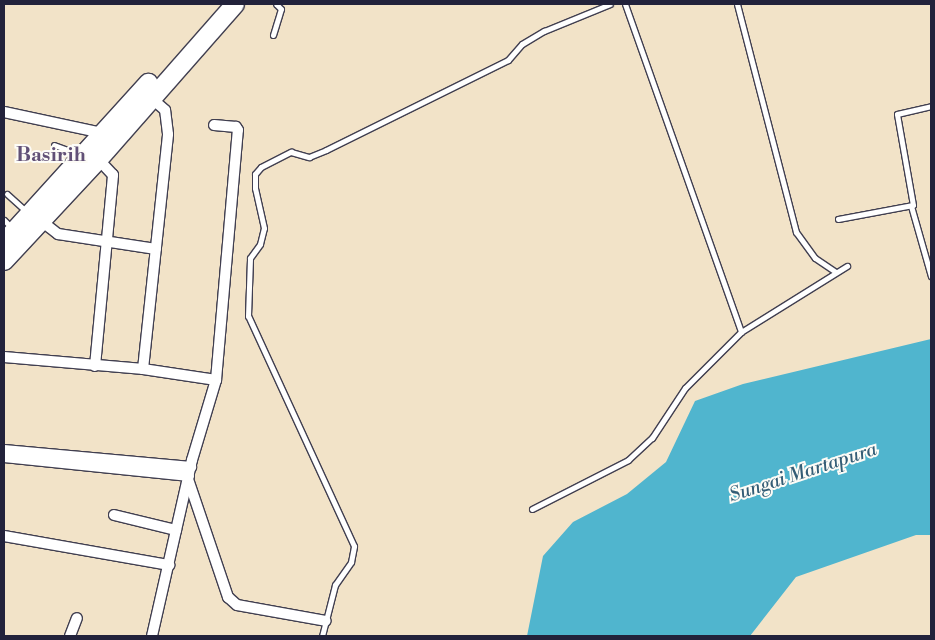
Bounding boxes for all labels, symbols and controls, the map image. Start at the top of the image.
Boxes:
district label: Basirih [16,143,86,167]
water label: Sungai Martapura [726,438,880,508]

